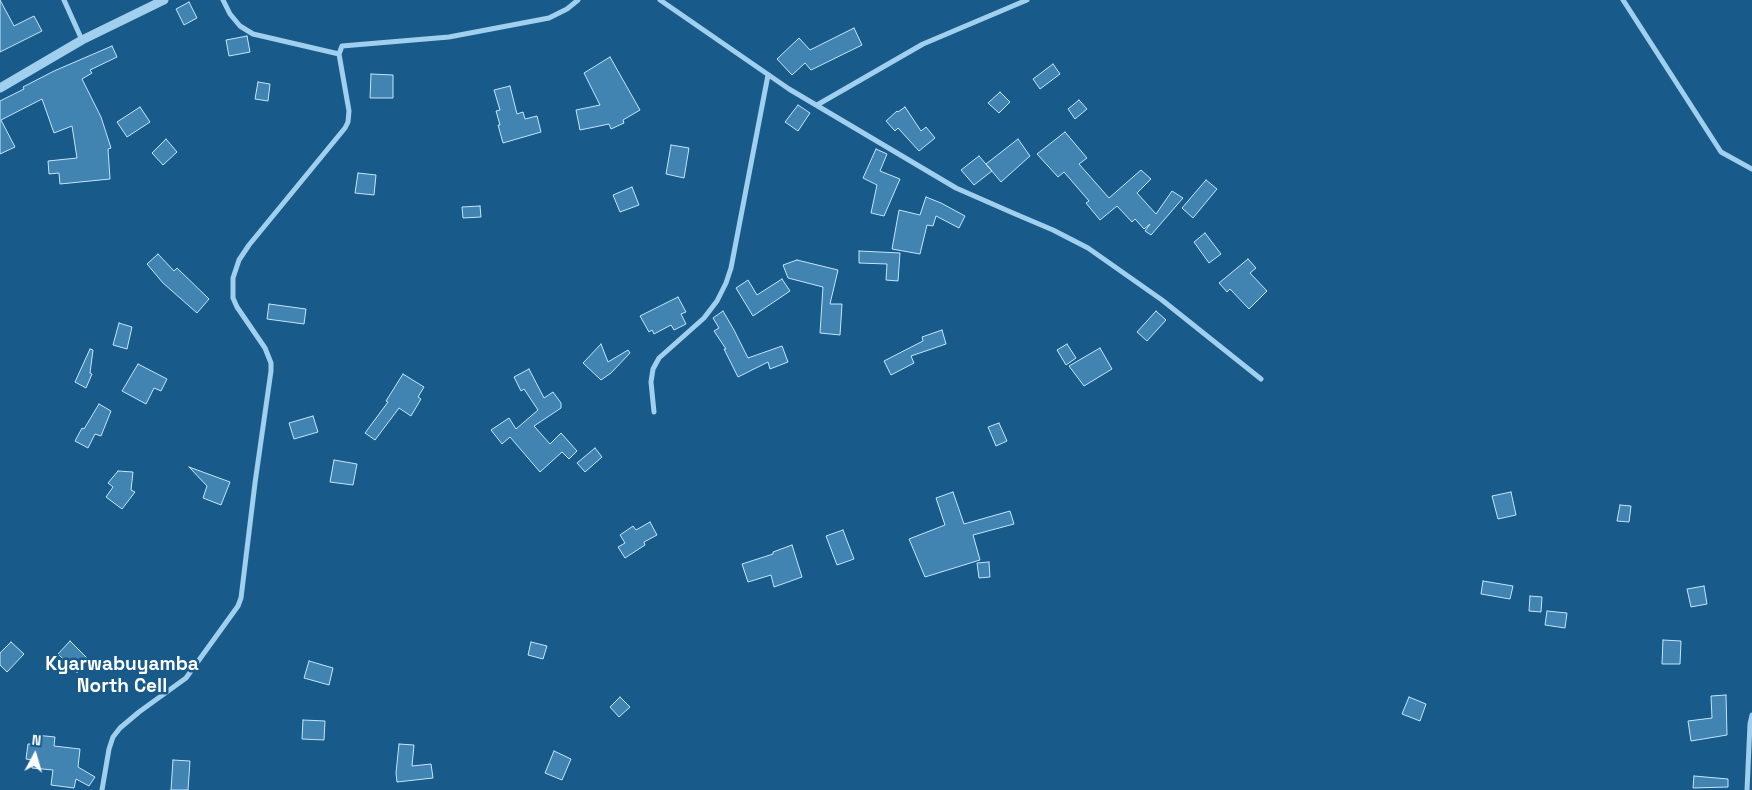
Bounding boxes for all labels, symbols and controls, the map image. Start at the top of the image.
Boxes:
district label: Kyarwabuyamba North Cell [45,654,199,698]
north arrow [10,730,60,780]
text: N [31,731,42,750]

